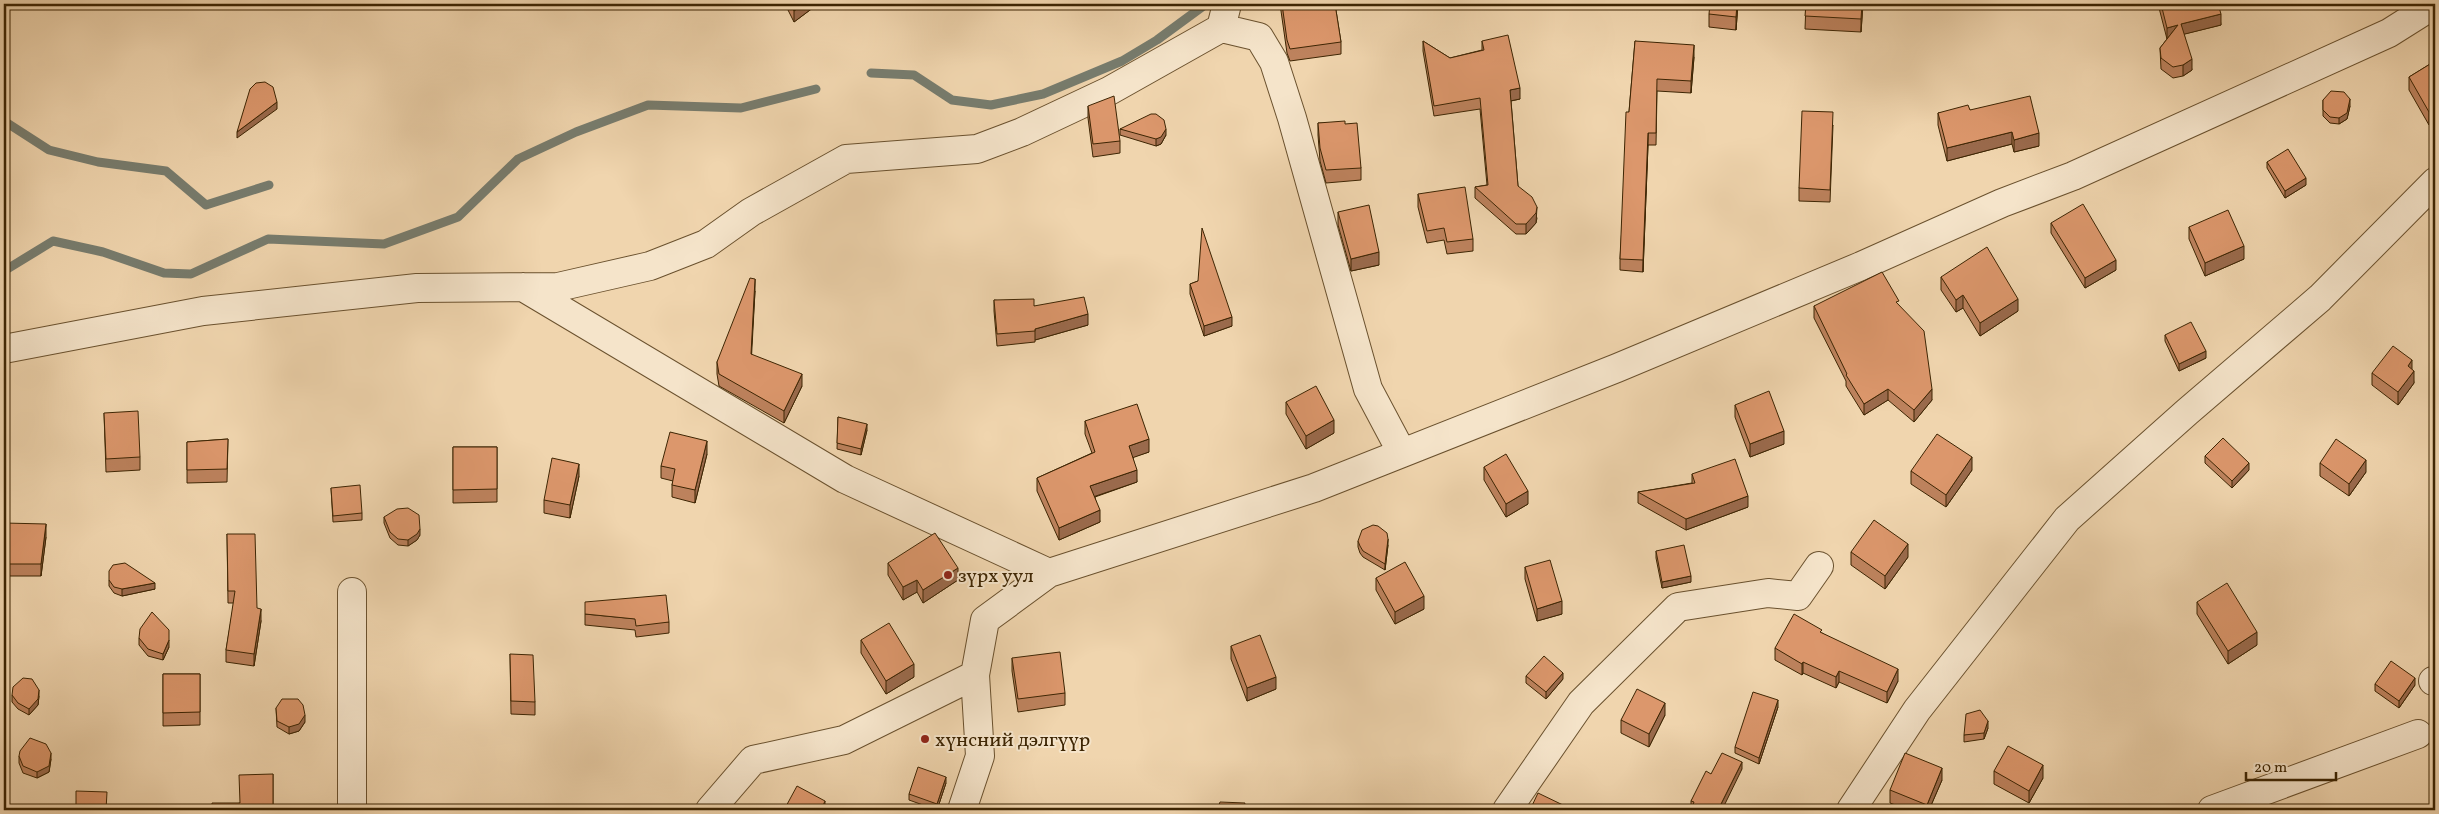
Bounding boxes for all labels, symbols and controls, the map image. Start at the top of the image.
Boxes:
place label: зүрх уул [958,563,1034,591]
marker: зүрх уул [942,569,954,581]
place label: хүнсний дэлгүүр [935,727,1090,755]
marker: хүнсний дэлгүүр [919,733,931,745]
scale bar [2246,749,2336,781]
text: 20 m [2254,758,2287,779]

